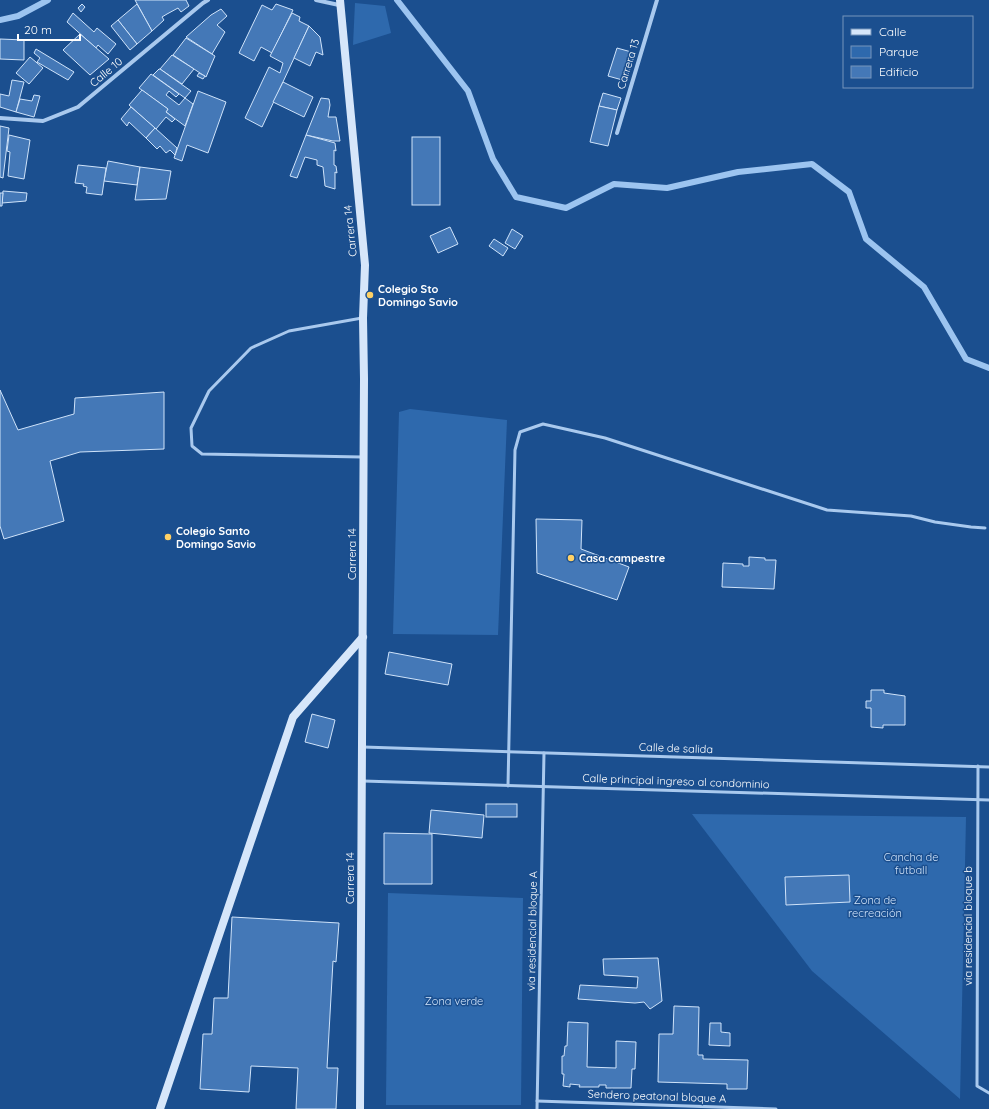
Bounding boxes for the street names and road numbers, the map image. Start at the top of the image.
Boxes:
street label: Carrera 13 [614,37,642,91]
street label: Calle 10 [87,54,125,90]
street label: Carrera 14 [340,204,360,257]
street label: Carrera 14 [345,528,359,580]
street label: Calle de salida [639,740,713,756]
street label: Calle principal ingreso al condominio [582,771,770,791]
street label: Carrera 14 [343,852,357,904]
street label: via residencial bloque b [961,866,975,986]
street label: via residencial bloque A [524,871,540,991]
street label: Sendero peatonal bloque A [587,1087,727,1105]

